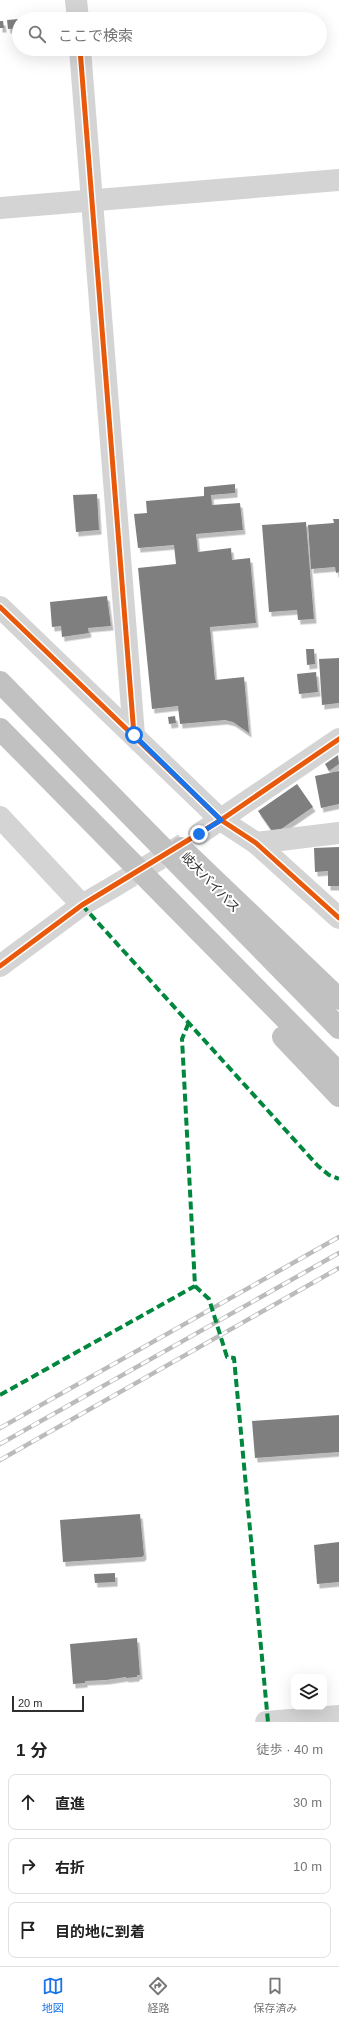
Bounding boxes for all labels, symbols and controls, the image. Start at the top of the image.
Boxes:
search box [12,12,327,56]
icon: search [26,23,48,45]
text: ここで検索 [58,27,133,44]
route start [125,726,143,744]
route end [190,825,208,843]
street label: 岐大バイパス [178,849,243,916]
map controls [291,1674,327,1710]
button: layers [291,1674,327,1710]
scale bar [12,1694,84,1713]
text: 20 m [18,1697,42,1709]
text: 1 分 [16,1741,47,1760]
text: 徒歩 · 40 m [257,1742,323,1757]
icon: ahead [17,1791,39,1813]
text: 直進 [55,1795,85,1812]
text: 30 m [293,1795,322,1810]
icon: right [17,1855,39,1877]
text: 右折 [55,1859,85,1876]
text: 10 m [293,1859,322,1874]
icon: arrive [17,1919,39,1941]
text: 目的地に到着 [55,1923,145,1940]
tab: 地図 [42,1975,64,2015]
tab: 経路 [147,1975,169,2015]
tab: 保存済み [253,1975,297,2015]

